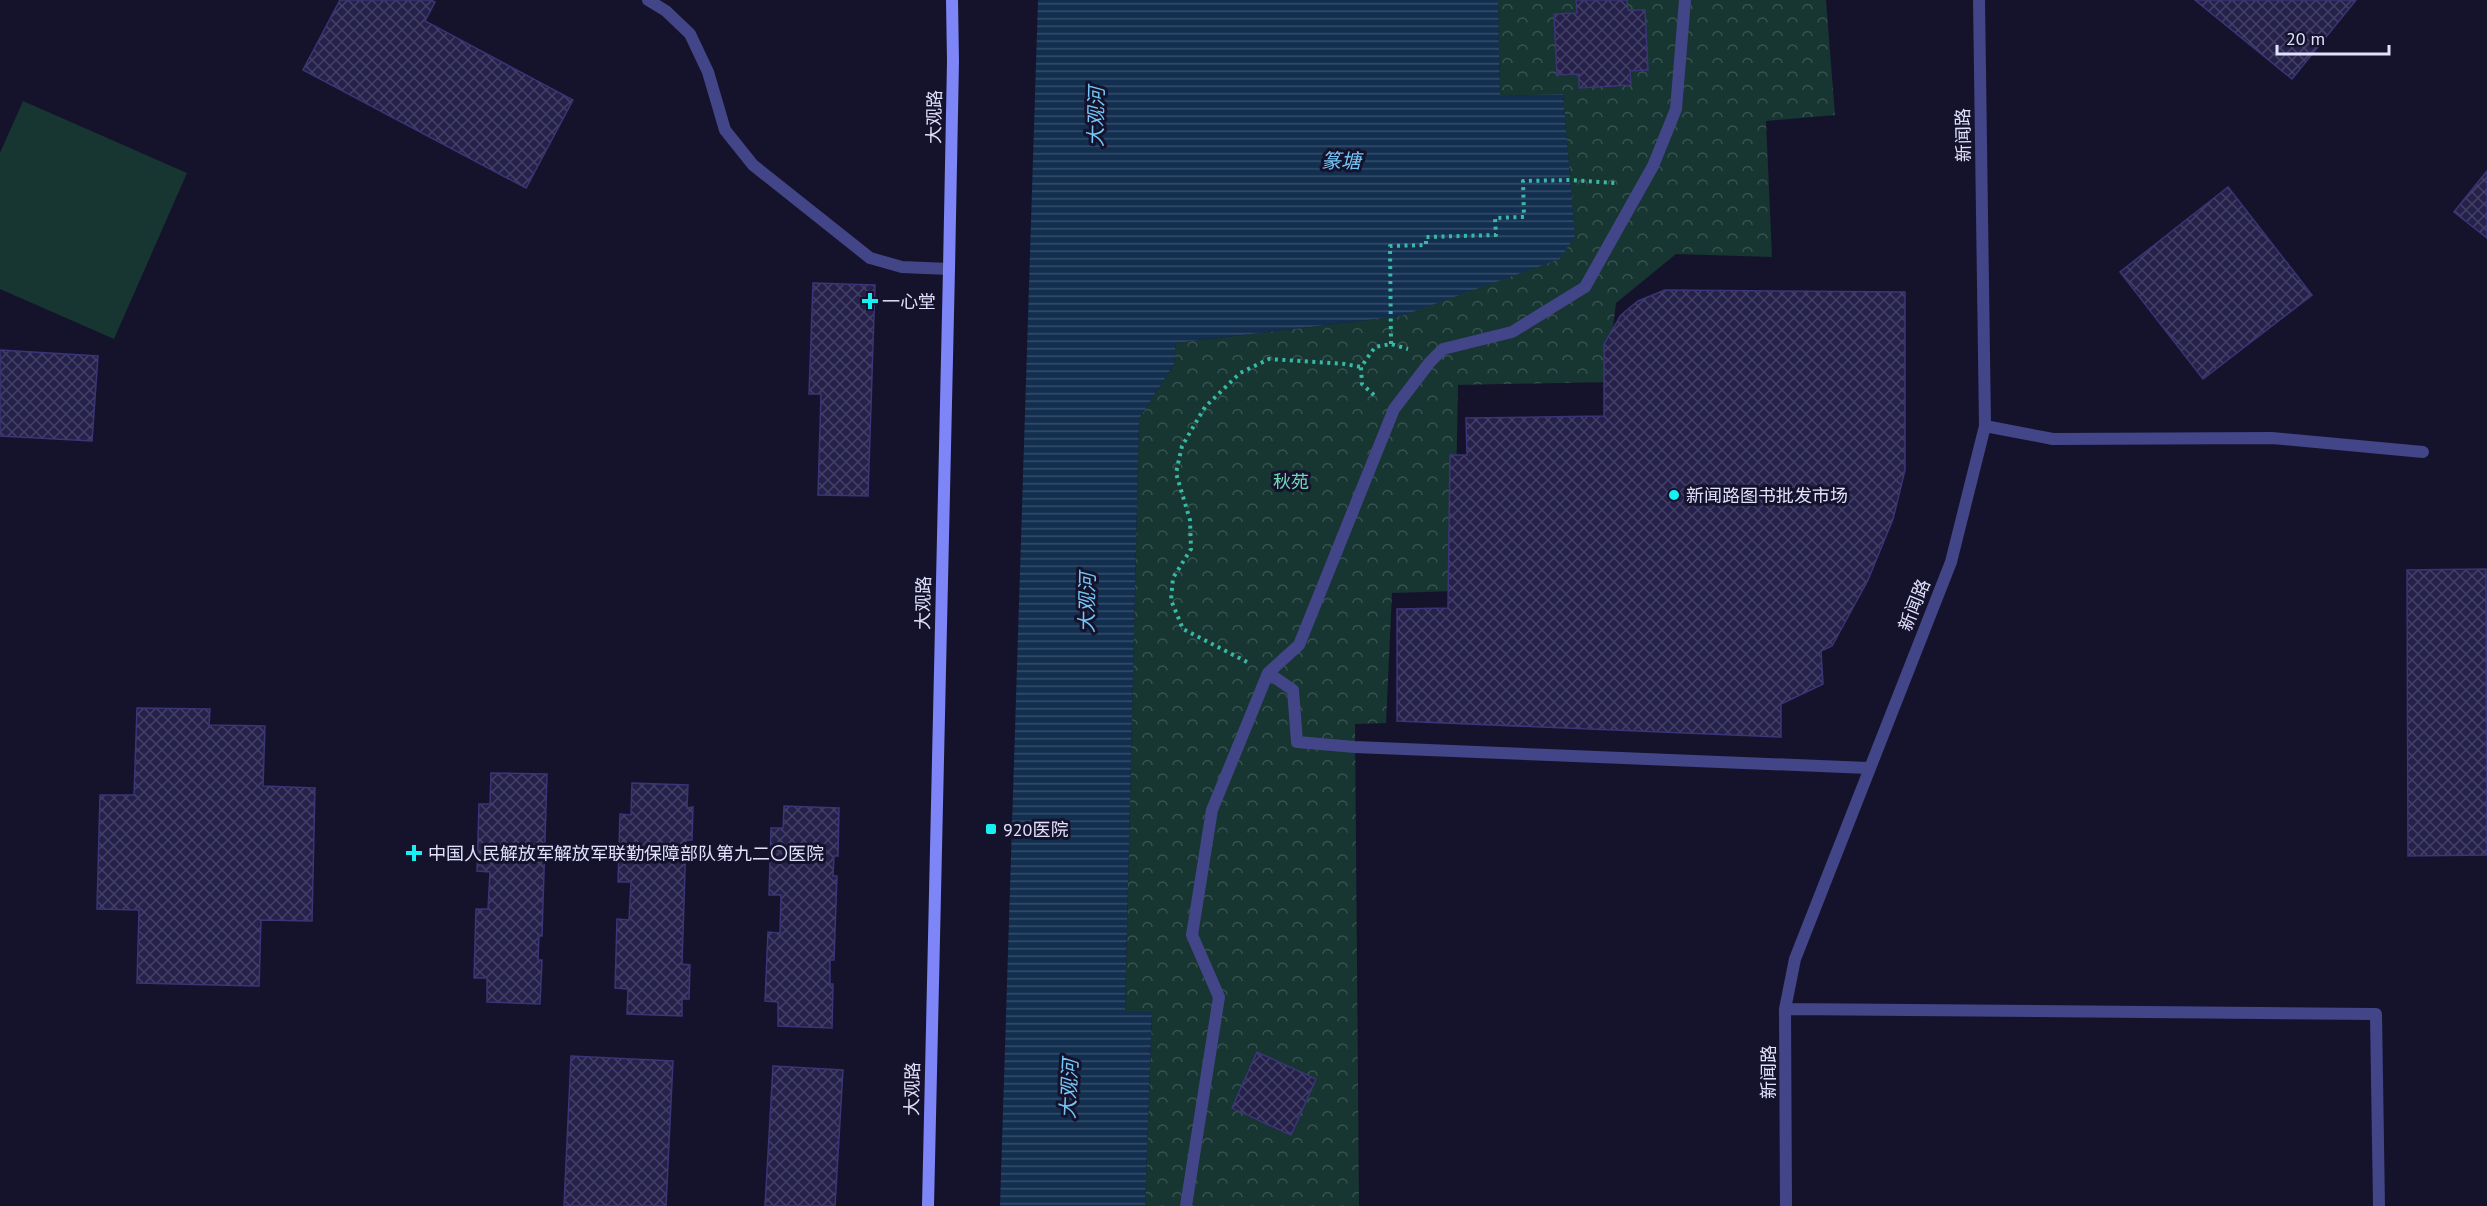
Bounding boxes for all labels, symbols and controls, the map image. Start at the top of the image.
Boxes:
scale bar [2277,18,2390,56]
text: 20 m [2286,27,2325,50]
water label: 大观河 [1082,83,1110,147]
street label: 大观路 [922,90,946,144]
street label: 新闻路 [1951,108,1975,162]
water label: 篆塘 [1321,148,1364,174]
place label: 一心堂 [882,290,936,313]
marker: 一心堂 [863,294,877,308]
park label: 秋苑 [1273,470,1309,493]
place label: 新闻路图书批发市场 [1686,484,1848,507]
marker: 新闻路图书批发市场 [1667,488,1681,502]
water label: 大观河 [1073,569,1101,633]
street label: 大观路 [911,576,935,630]
street label: 新闻路 [1893,576,1935,634]
place label: 920医院 [1003,818,1068,841]
marker: 920医院 [984,822,998,836]
place label: 中国人民解放军解放军联勤保障部队第九二〇医院 [428,842,824,865]
marker: 中国人民解放军解放军联勤保障部队第九二〇医院 [405,844,423,862]
street label: 新闻路 [1757,1045,1780,1099]
water label: 大观河 [1054,1054,1084,1120]
street label: 大观路 [900,1062,924,1116]

